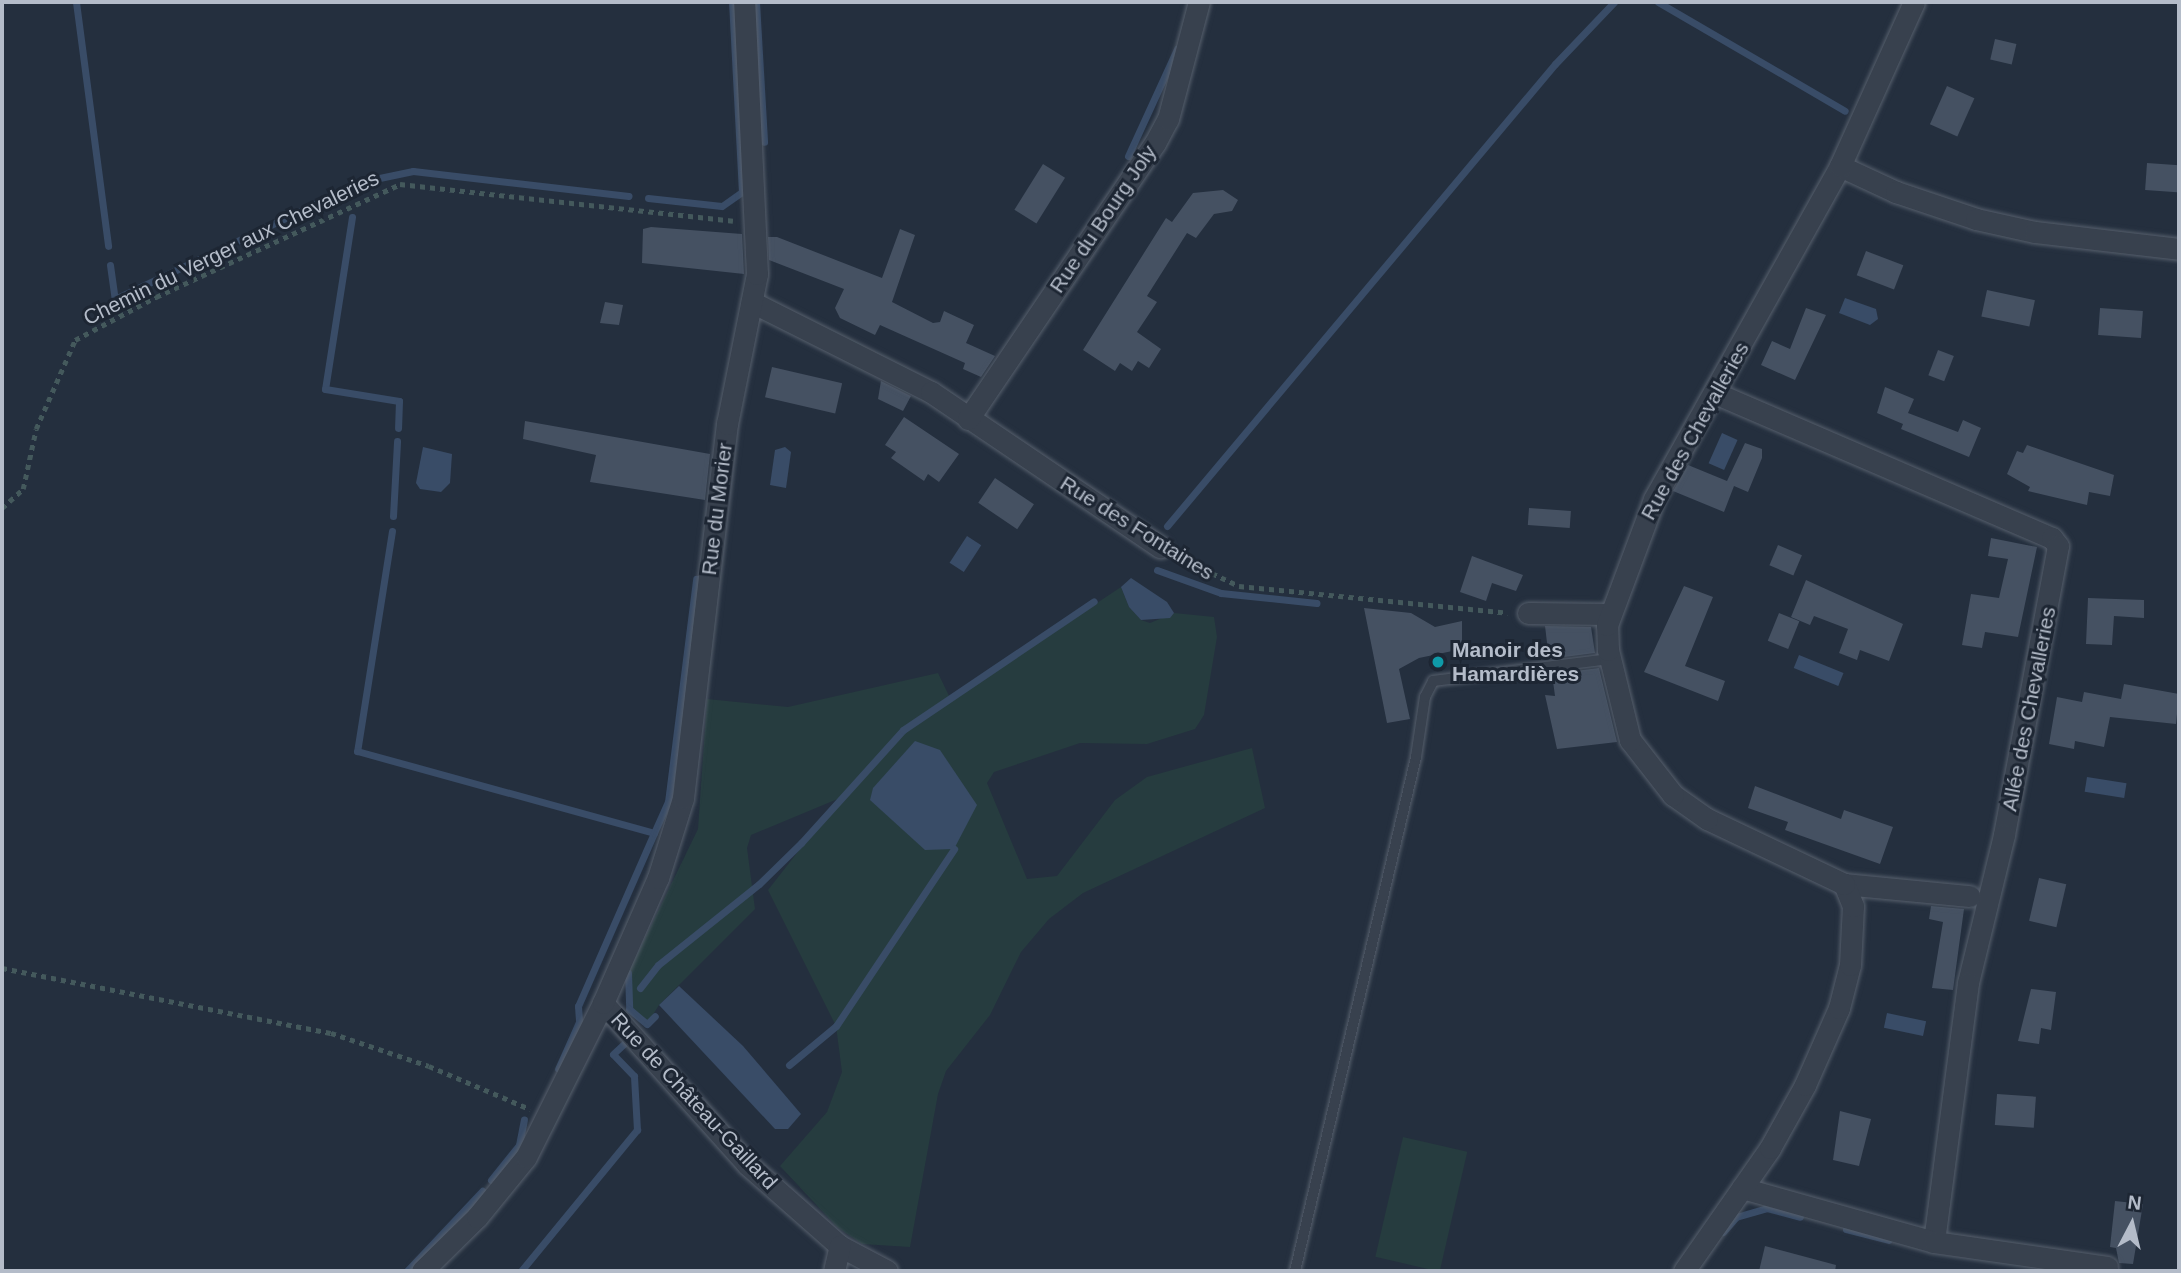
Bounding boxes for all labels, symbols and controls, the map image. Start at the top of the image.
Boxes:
street label: Rue du Bourg Joly [1044,140,1162,298]
street label: Chemin du Verger aux Chevaleries [79,165,383,331]
street label: Rue des Chevalleries [1636,338,1754,524]
street label: Rue du Morier [696,441,738,577]
street label: Rue des Fontaines [1056,471,1218,585]
street label: Allée des Chevalleries [1997,605,2061,813]
place label: Manoir des Hamardières [1452,637,1579,687]
marker: Manoir des Hamardières [1430,654,1446,670]
street label: Rue de Château-Gaillard [606,1007,782,1195]
north arrow [2097,1189,2167,1259]
text: N [2127,1191,2143,1214]

